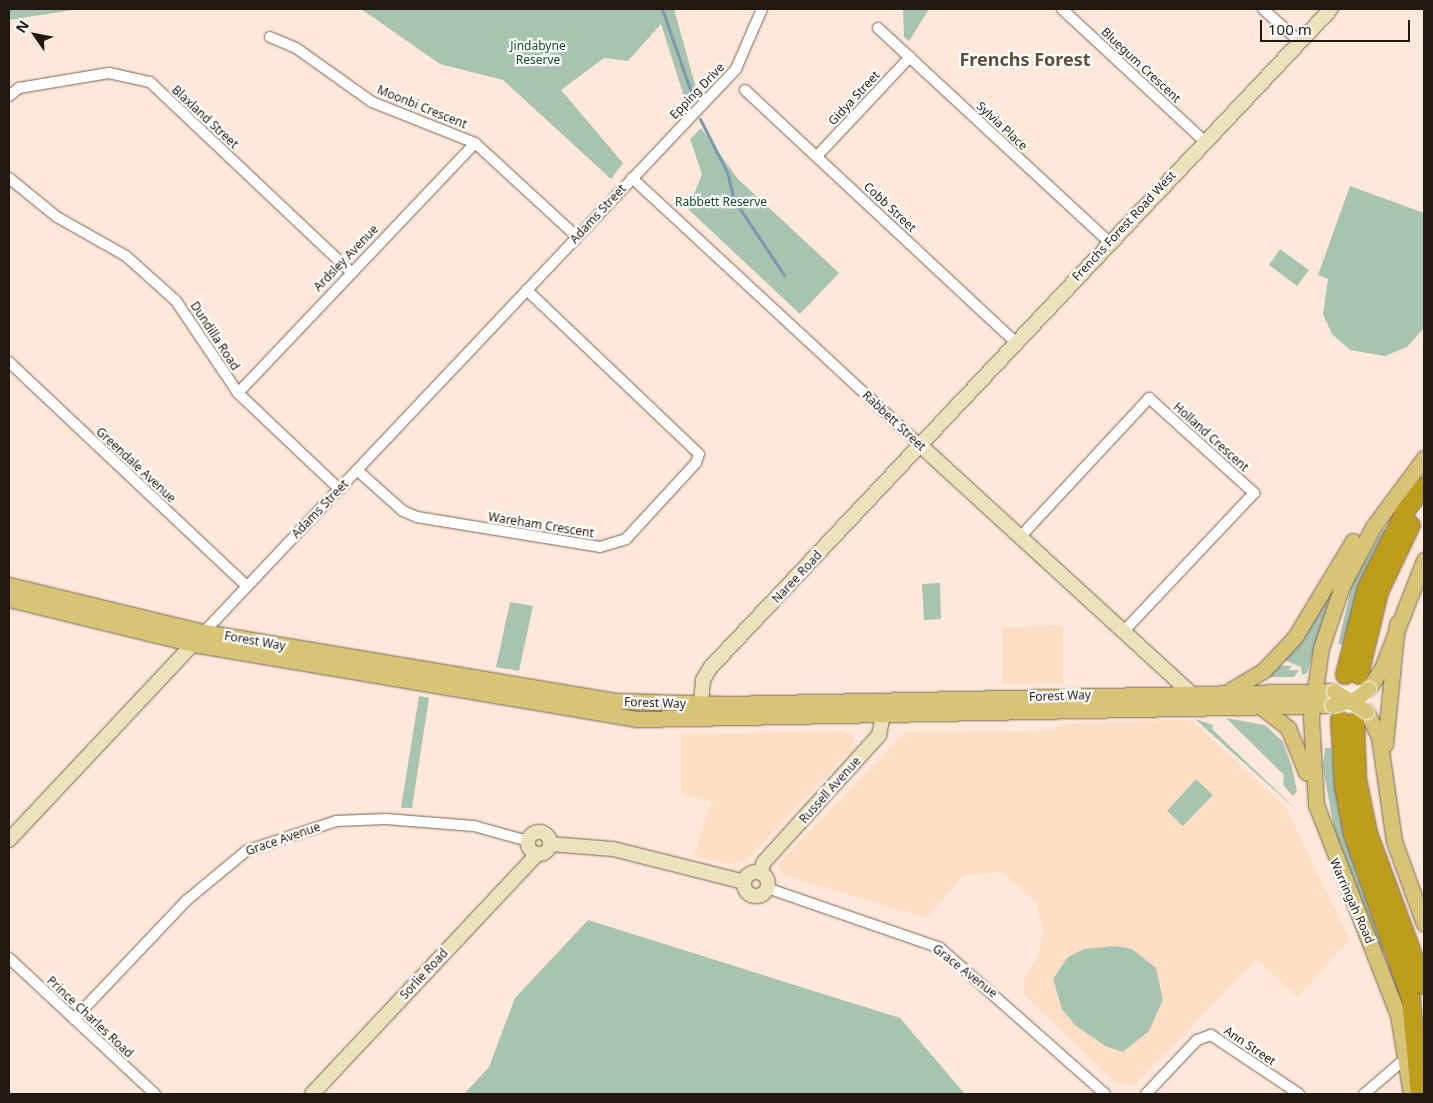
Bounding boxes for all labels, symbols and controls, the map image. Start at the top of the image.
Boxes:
north arrow [10,10,60,60]
scale bar [1263,10,1413,42]
text: N [11,17,33,37]
text: 100 m [1268,19,1312,39]
street label: Bluegum Crescent [1098,25,1184,105]
park label: Jindabyne Reserve [510,39,566,67]
district label: Frenchs Forest [959,48,1091,70]
street label: Epping Drive [667,60,727,122]
street label: Gidya Street [825,68,883,128]
street label: Moonbi Crescent [375,82,469,132]
street label: Blaxland Street [169,83,241,151]
street label: Sylvia Place [974,99,1030,153]
street label: Frenchs Forest Road West [1069,168,1179,284]
street label: Cobb Street [861,179,919,235]
street label: Adams Street [567,182,629,246]
park label: Rabbett Reserve [675,195,767,209]
street label: Ardsley Avenue [311,222,381,294]
street label: Dundilla Road [187,299,243,373]
street label: Rabbett Street [859,388,929,454]
street label: Holland Crescent [1170,400,1252,474]
street label: Greendale Avenue [93,424,179,506]
street label: Adams Street [289,477,351,541]
street label: Wareham Crescent [487,510,595,540]
street label: Naree Road [769,548,825,606]
street label: Forest Way [223,629,287,653]
street label: Forest Way [1029,688,1091,704]
street label: Forest Way [624,695,686,711]
street label: Russell Avenue [796,754,864,826]
street label: Grace Avenue [244,820,322,858]
street label: Warringah Road [1327,856,1377,946]
street label: Grace Avenue [930,941,1000,1001]
street label: Sorlie Road [397,946,451,1002]
street label: Prince Charles Road [44,973,136,1061]
street label: Ann Street [1221,1024,1279,1068]

